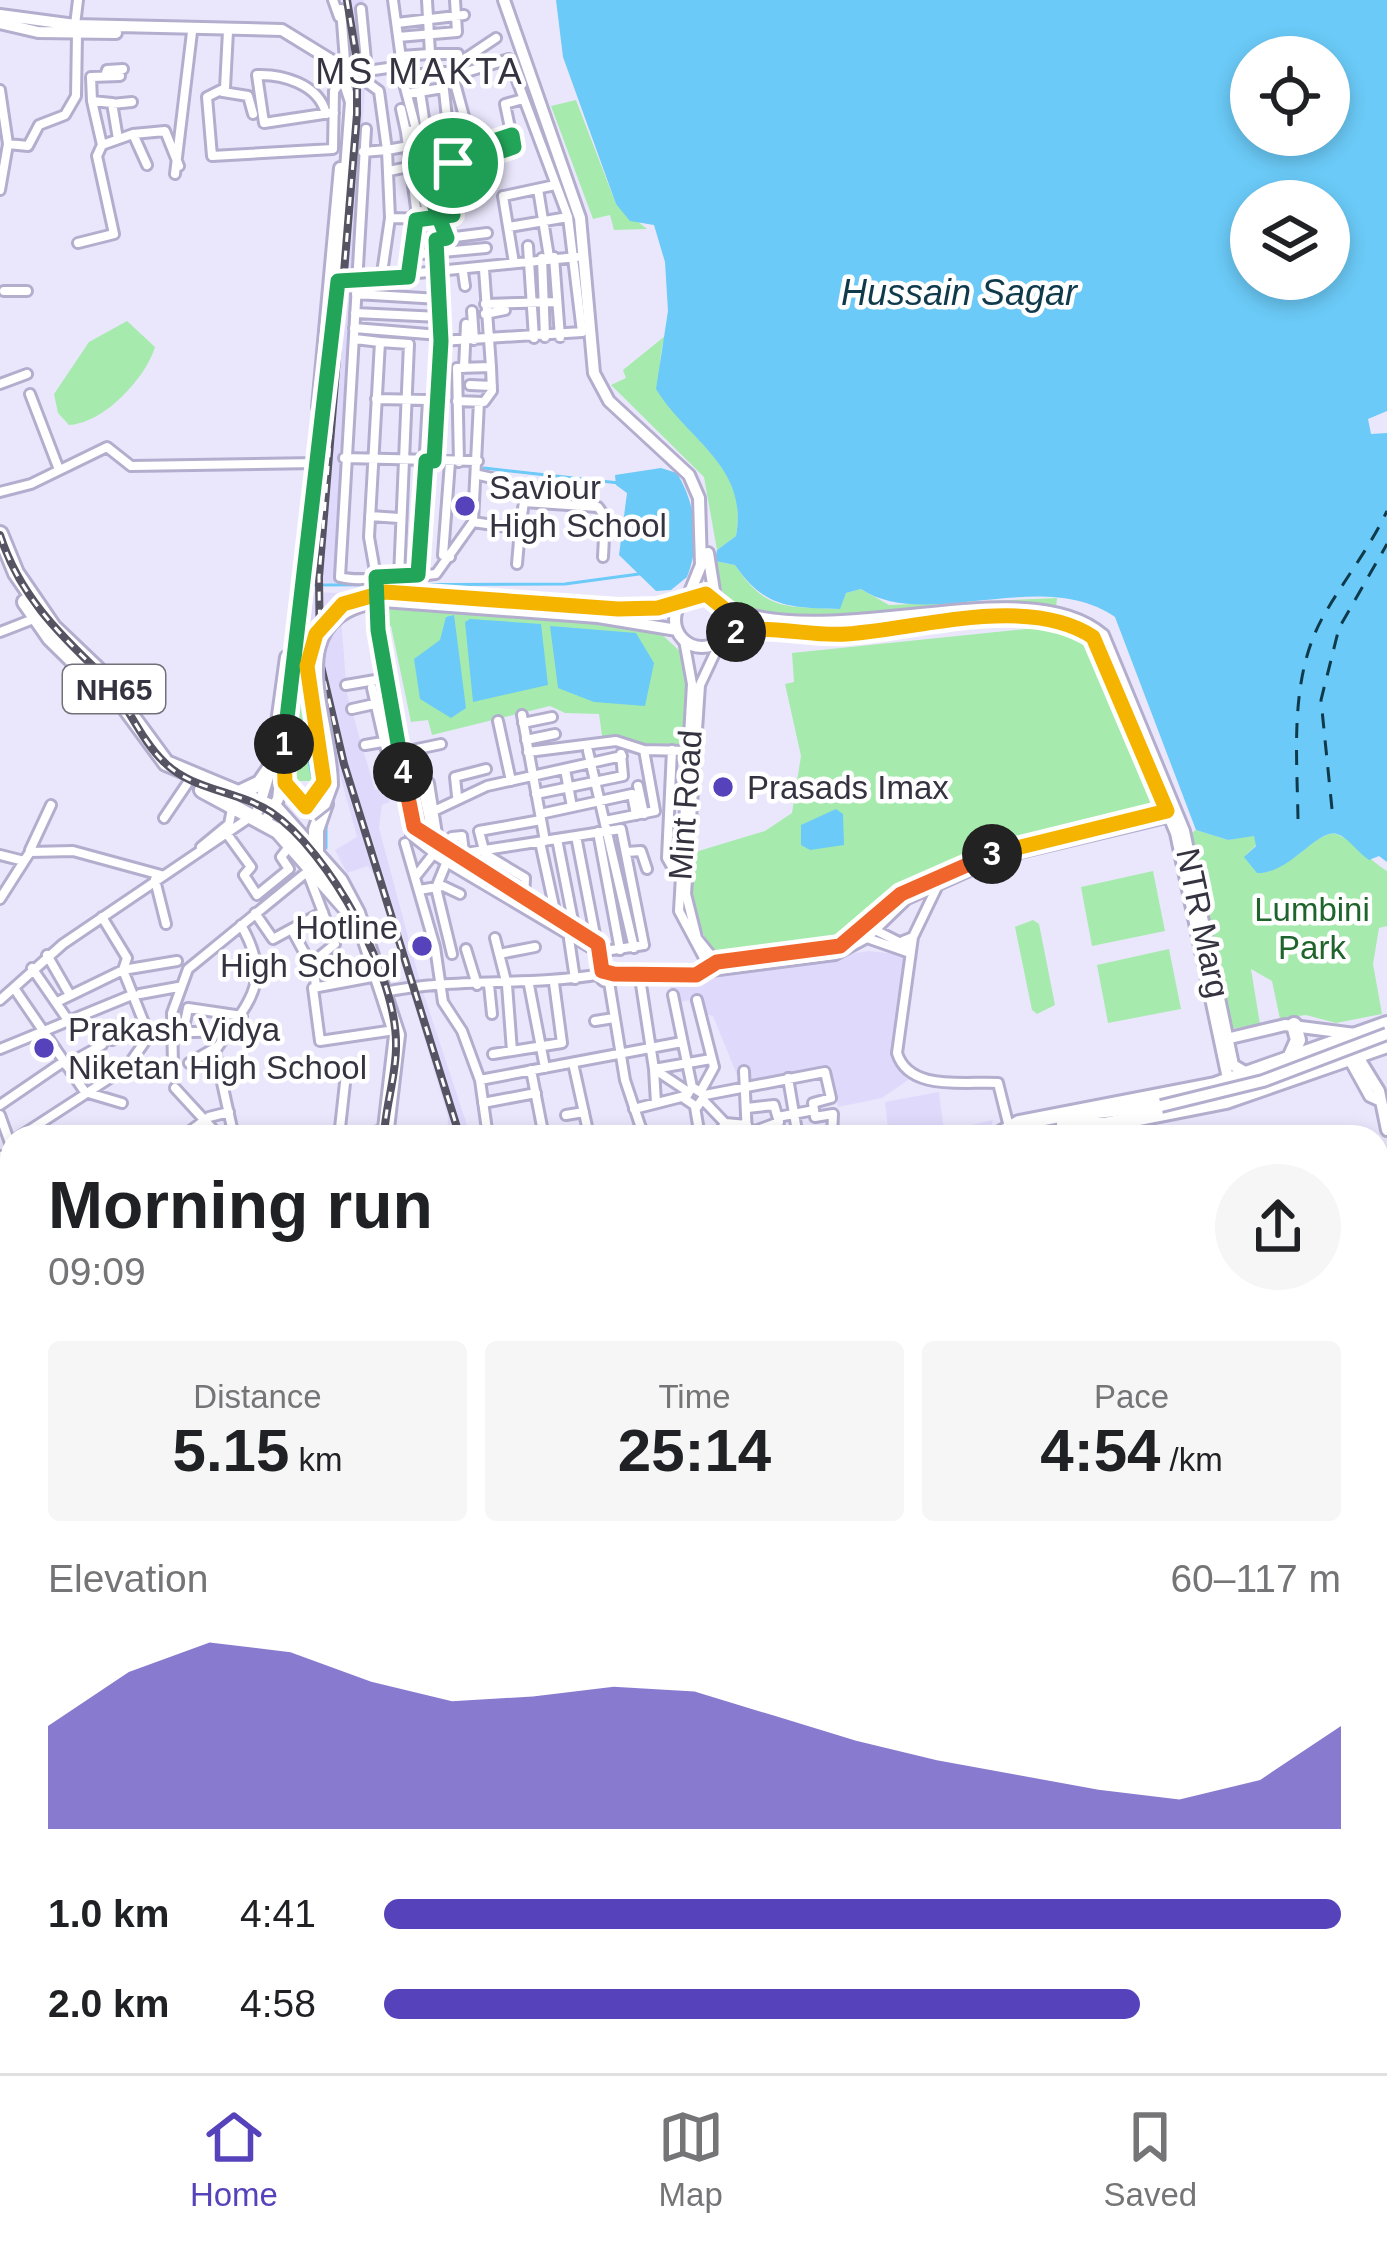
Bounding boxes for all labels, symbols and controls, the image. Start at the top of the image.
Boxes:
map controls [1230,36,1350,300]
button: locate [1230,36,1350,156]
district label: MS MAKTA [315,51,525,92]
pin [402,112,504,214]
icon: arrive [420,130,486,196]
button: layers [1230,180,1350,300]
water label: Hussain Sagar [841,272,1079,313]
place label: Saviour High School [489,469,667,544]
marker: Saviour High School [452,493,478,519]
pin: 2 [706,602,766,662]
text: 2 [727,613,745,650]
road number: NH65 [63,665,165,713]
pin: 1 [254,714,314,774]
text: 1 [275,725,293,762]
street label: Mint Road [661,729,709,881]
pin: 4 [373,742,433,802]
text: 4 [394,753,412,790]
place label: Prasads Imax [747,769,949,806]
marker: Prasads Imax [710,774,736,800]
pin: 3 [962,824,1022,884]
text: 3 [983,835,1001,872]
street label: NTR Marg [1169,845,1237,1001]
park label: Lumbini Park [1254,891,1370,966]
place label: Hotline High School [220,909,398,984]
marker: Hotline High School [409,933,435,959]
place label: Prakash Vidya Niketan High School [68,1011,367,1086]
marker: Prakash Vidya Niketan High School [31,1035,57,1061]
button: share [1215,1164,1341,1290]
text: Morning run [48,1168,433,1242]
text: 09:09 [48,1250,146,1293]
text: Distance [193,1378,322,1415]
text: Time [658,1378,731,1415]
text: Pace [1094,1378,1169,1415]
text: 5.15 [173,1417,289,1484]
text: 25:14 [618,1417,771,1484]
text: 4:54 [1040,1417,1160,1484]
text: km [289,1441,342,1478]
text: /km [1160,1441,1223,1478]
text: Elevation [48,1557,208,1600]
text: 60–117 m [1170,1557,1341,1600]
text: 1.0 km [48,1892,169,1935]
text: 4:41 [240,1892,316,1935]
text: 2.0 km [48,1982,169,2025]
text: 4:58 [240,1982,316,2025]
tab: Home [190,2104,278,2214]
tab: Map [658,2104,724,2214]
tab: Saved [1104,2104,1197,2214]

